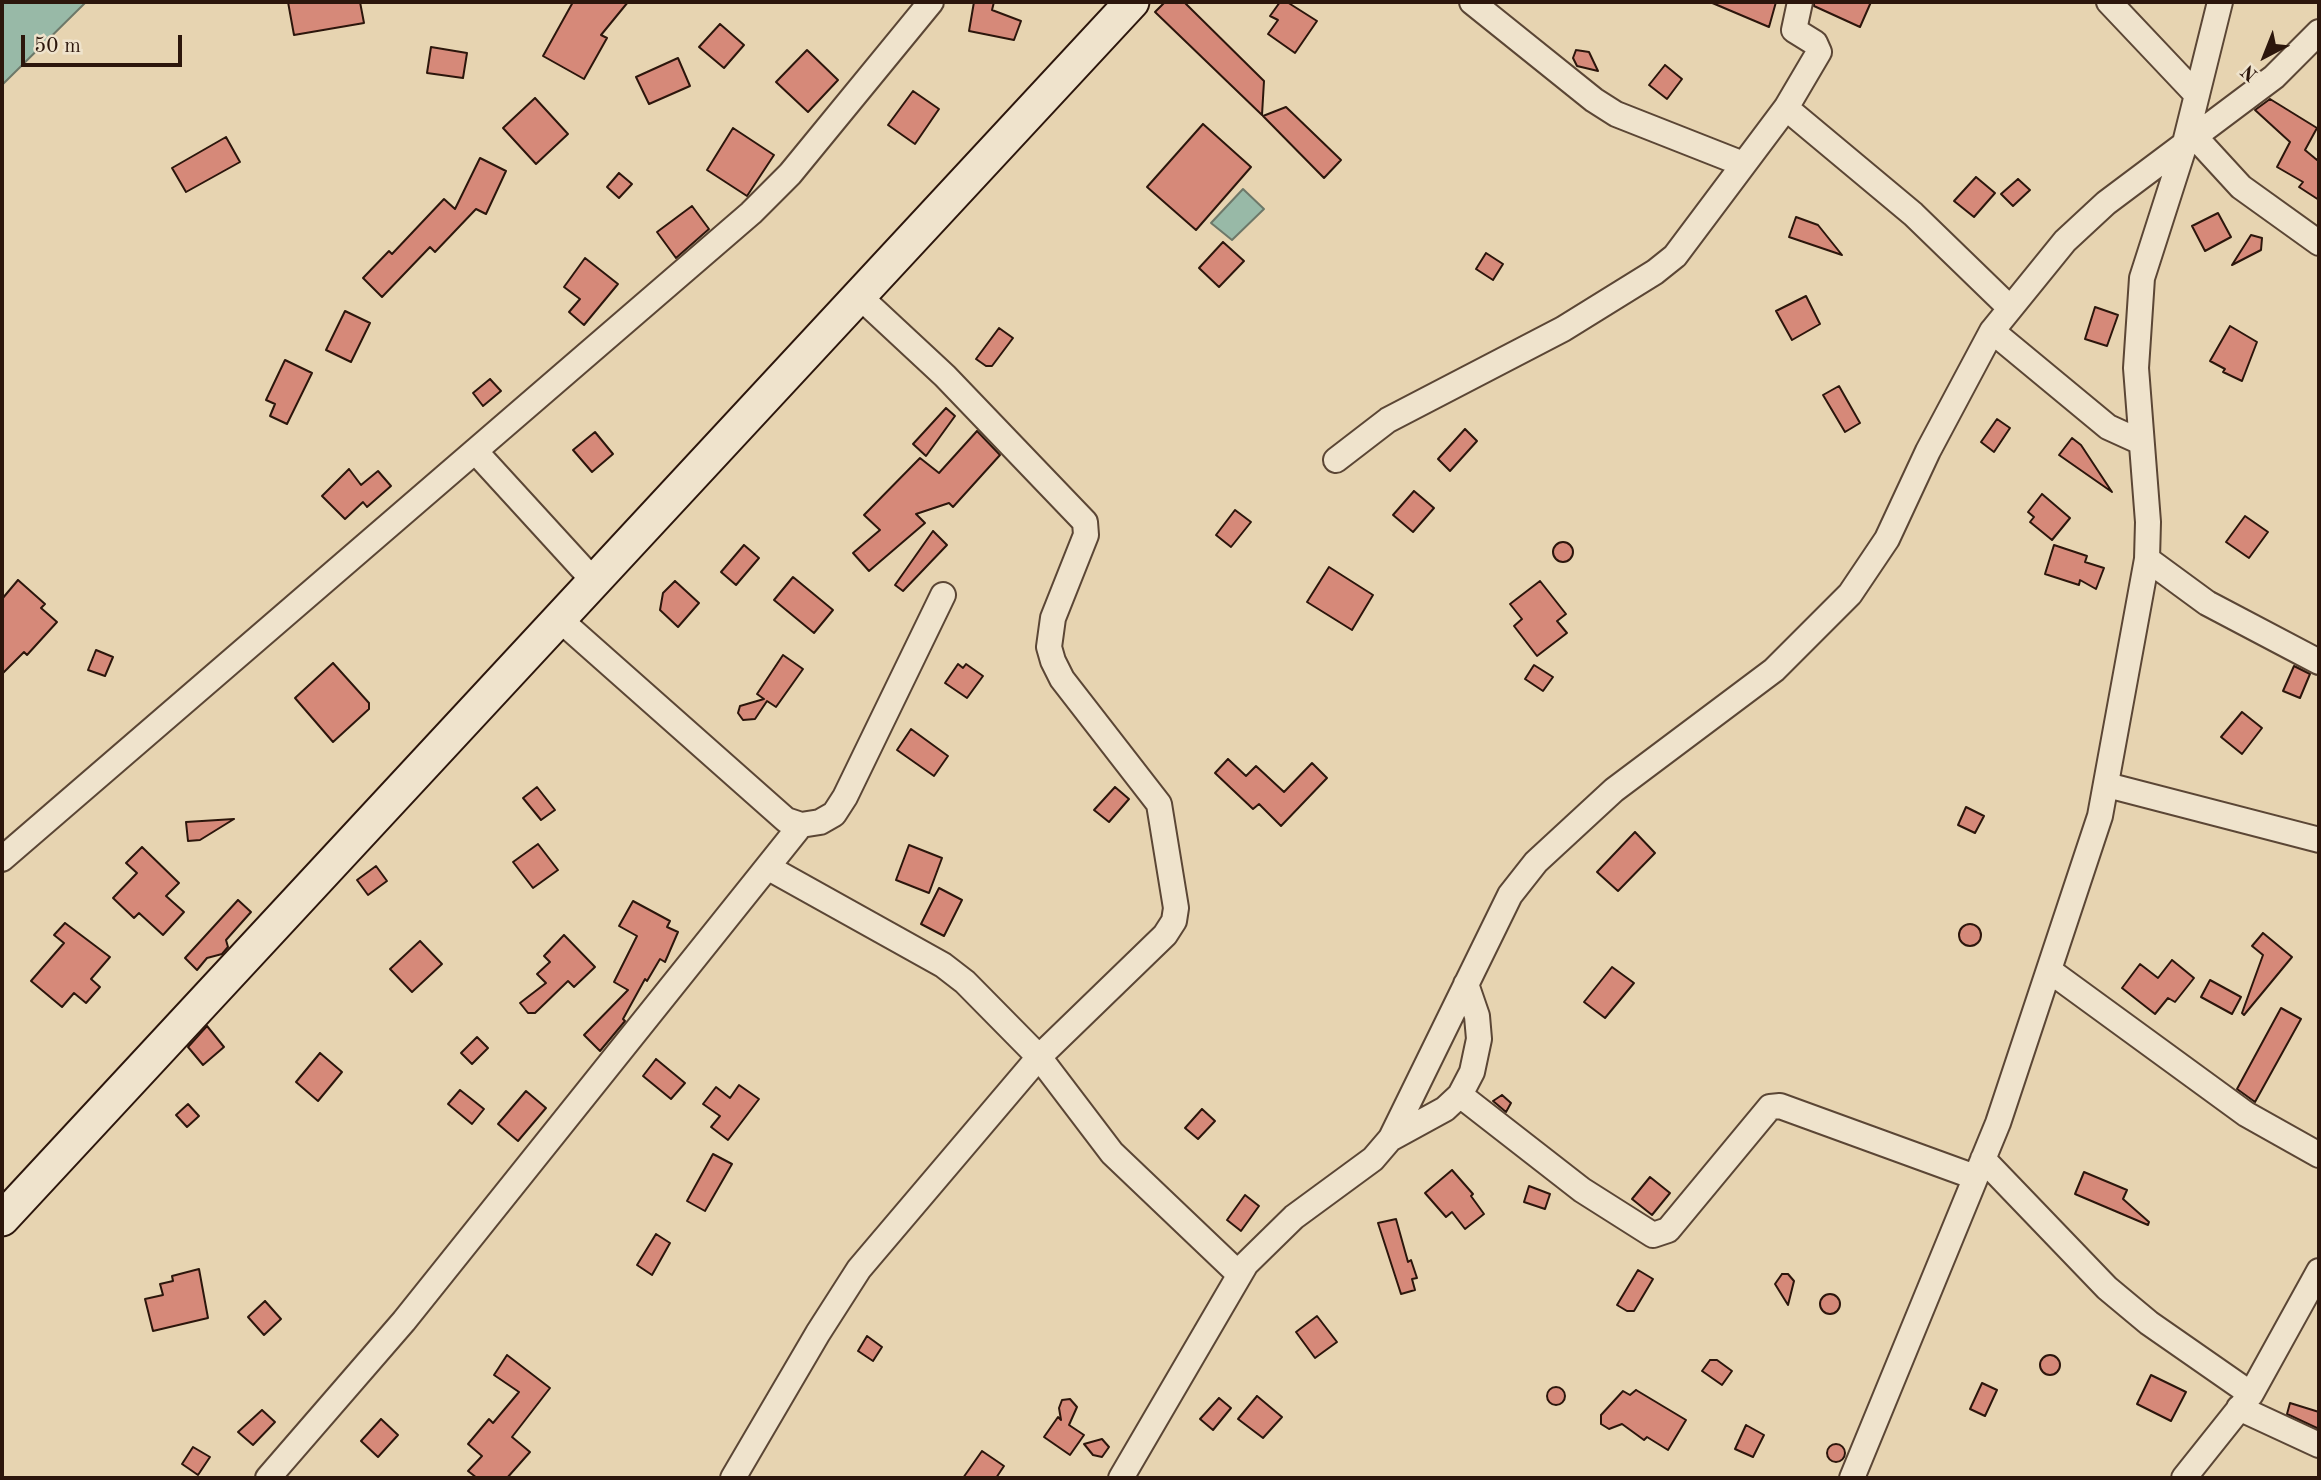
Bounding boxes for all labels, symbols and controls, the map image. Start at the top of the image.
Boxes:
scale bar [24,21,186,65]
north arrow [2230,21,2300,91]
text: 50 m [34,36,81,57]
text: N [2239,60,2262,84]

